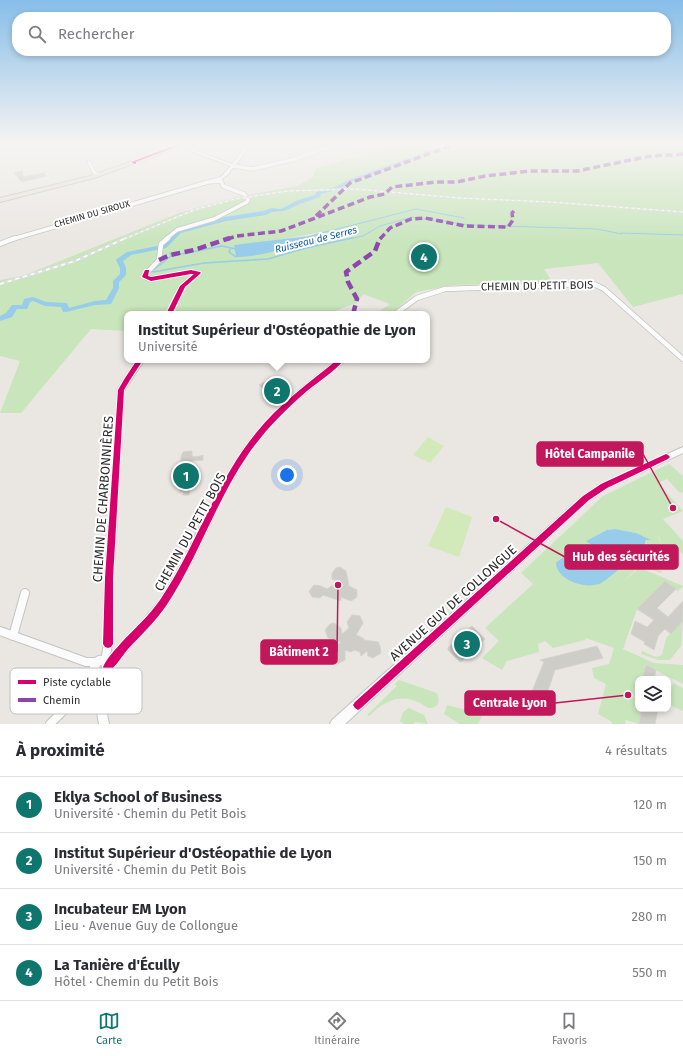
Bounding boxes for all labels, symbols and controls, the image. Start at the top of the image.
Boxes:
search box [12,12,671,56]
icon: search [26,23,48,45]
text: Rechercher [58,25,134,43]
street label: CHEMIN DU SIROUX [53,198,131,230]
water label: Ruisseau de Serres [274,224,359,256]
pin: 4 [411,242,437,272]
street label: CHEMIN DU PETIT BOIS [481,279,593,293]
popup [124,311,430,363]
text: Institut Supérieur d'Ostéopathie de Lyon [138,321,416,339]
text: Université [138,339,198,354]
pin: 2 [264,376,290,406]
street label: CHEMIN DE CHARBONNIÈRES [90,415,116,583]
callout: Hôtel Campanile [537,442,643,466]
text: Hôtel Campanile [545,447,635,461]
pin: 1 [173,461,199,491]
your location [277,465,297,485]
street label: CHEMIN DU PETIT BOIS [151,470,229,594]
street label: AVENUE GUY DE COLLONGUE [386,542,520,664]
callout: Hub des sécurités [565,545,678,569]
text: Hub des sécurités [572,550,670,564]
pin: 3 [454,629,480,659]
callout: Bâtiment 2 [261,640,337,664]
text: Bâtiment 2 [269,645,329,659]
legend [10,668,142,714]
text: Piste cyclable [43,676,111,689]
map controls [635,676,671,712]
button: layers [635,676,671,712]
callout: Centrale Lyon [465,691,555,715]
text: Chemin [43,694,80,707]
text: Centrale Lyon [473,696,547,710]
text: À proximité [16,740,105,761]
text: 4 résultats [605,743,667,758]
text: Eklya School of Business [54,788,222,806]
text: 1 [26,797,32,812]
text: 120 m [633,797,667,812]
text: Université · Chemin du Petit Bois [54,806,246,821]
text: Institut Supérieur d'Ostéopathie de Lyon [54,844,332,862]
text: 2 [26,853,32,868]
text: 150 m [633,853,667,868]
text: Université · Chemin du Petit Bois [54,862,246,877]
text: Incubateur EM Lyon [54,900,187,918]
text: 3 [26,909,32,924]
text: 280 m [632,909,667,924]
text: Lieu · Avenue Guy de Collongue [54,918,238,933]
text: La Tanière d'Écully [54,956,180,974]
text: 4 [25,965,33,980]
text: 550 m [632,965,667,980]
text: Hôtel · Chemin du Petit Bois [54,974,218,989]
tab: Carte [96,1010,122,1047]
tab: Itinéraire [314,1010,360,1047]
tab: Favoris [552,1010,587,1047]

